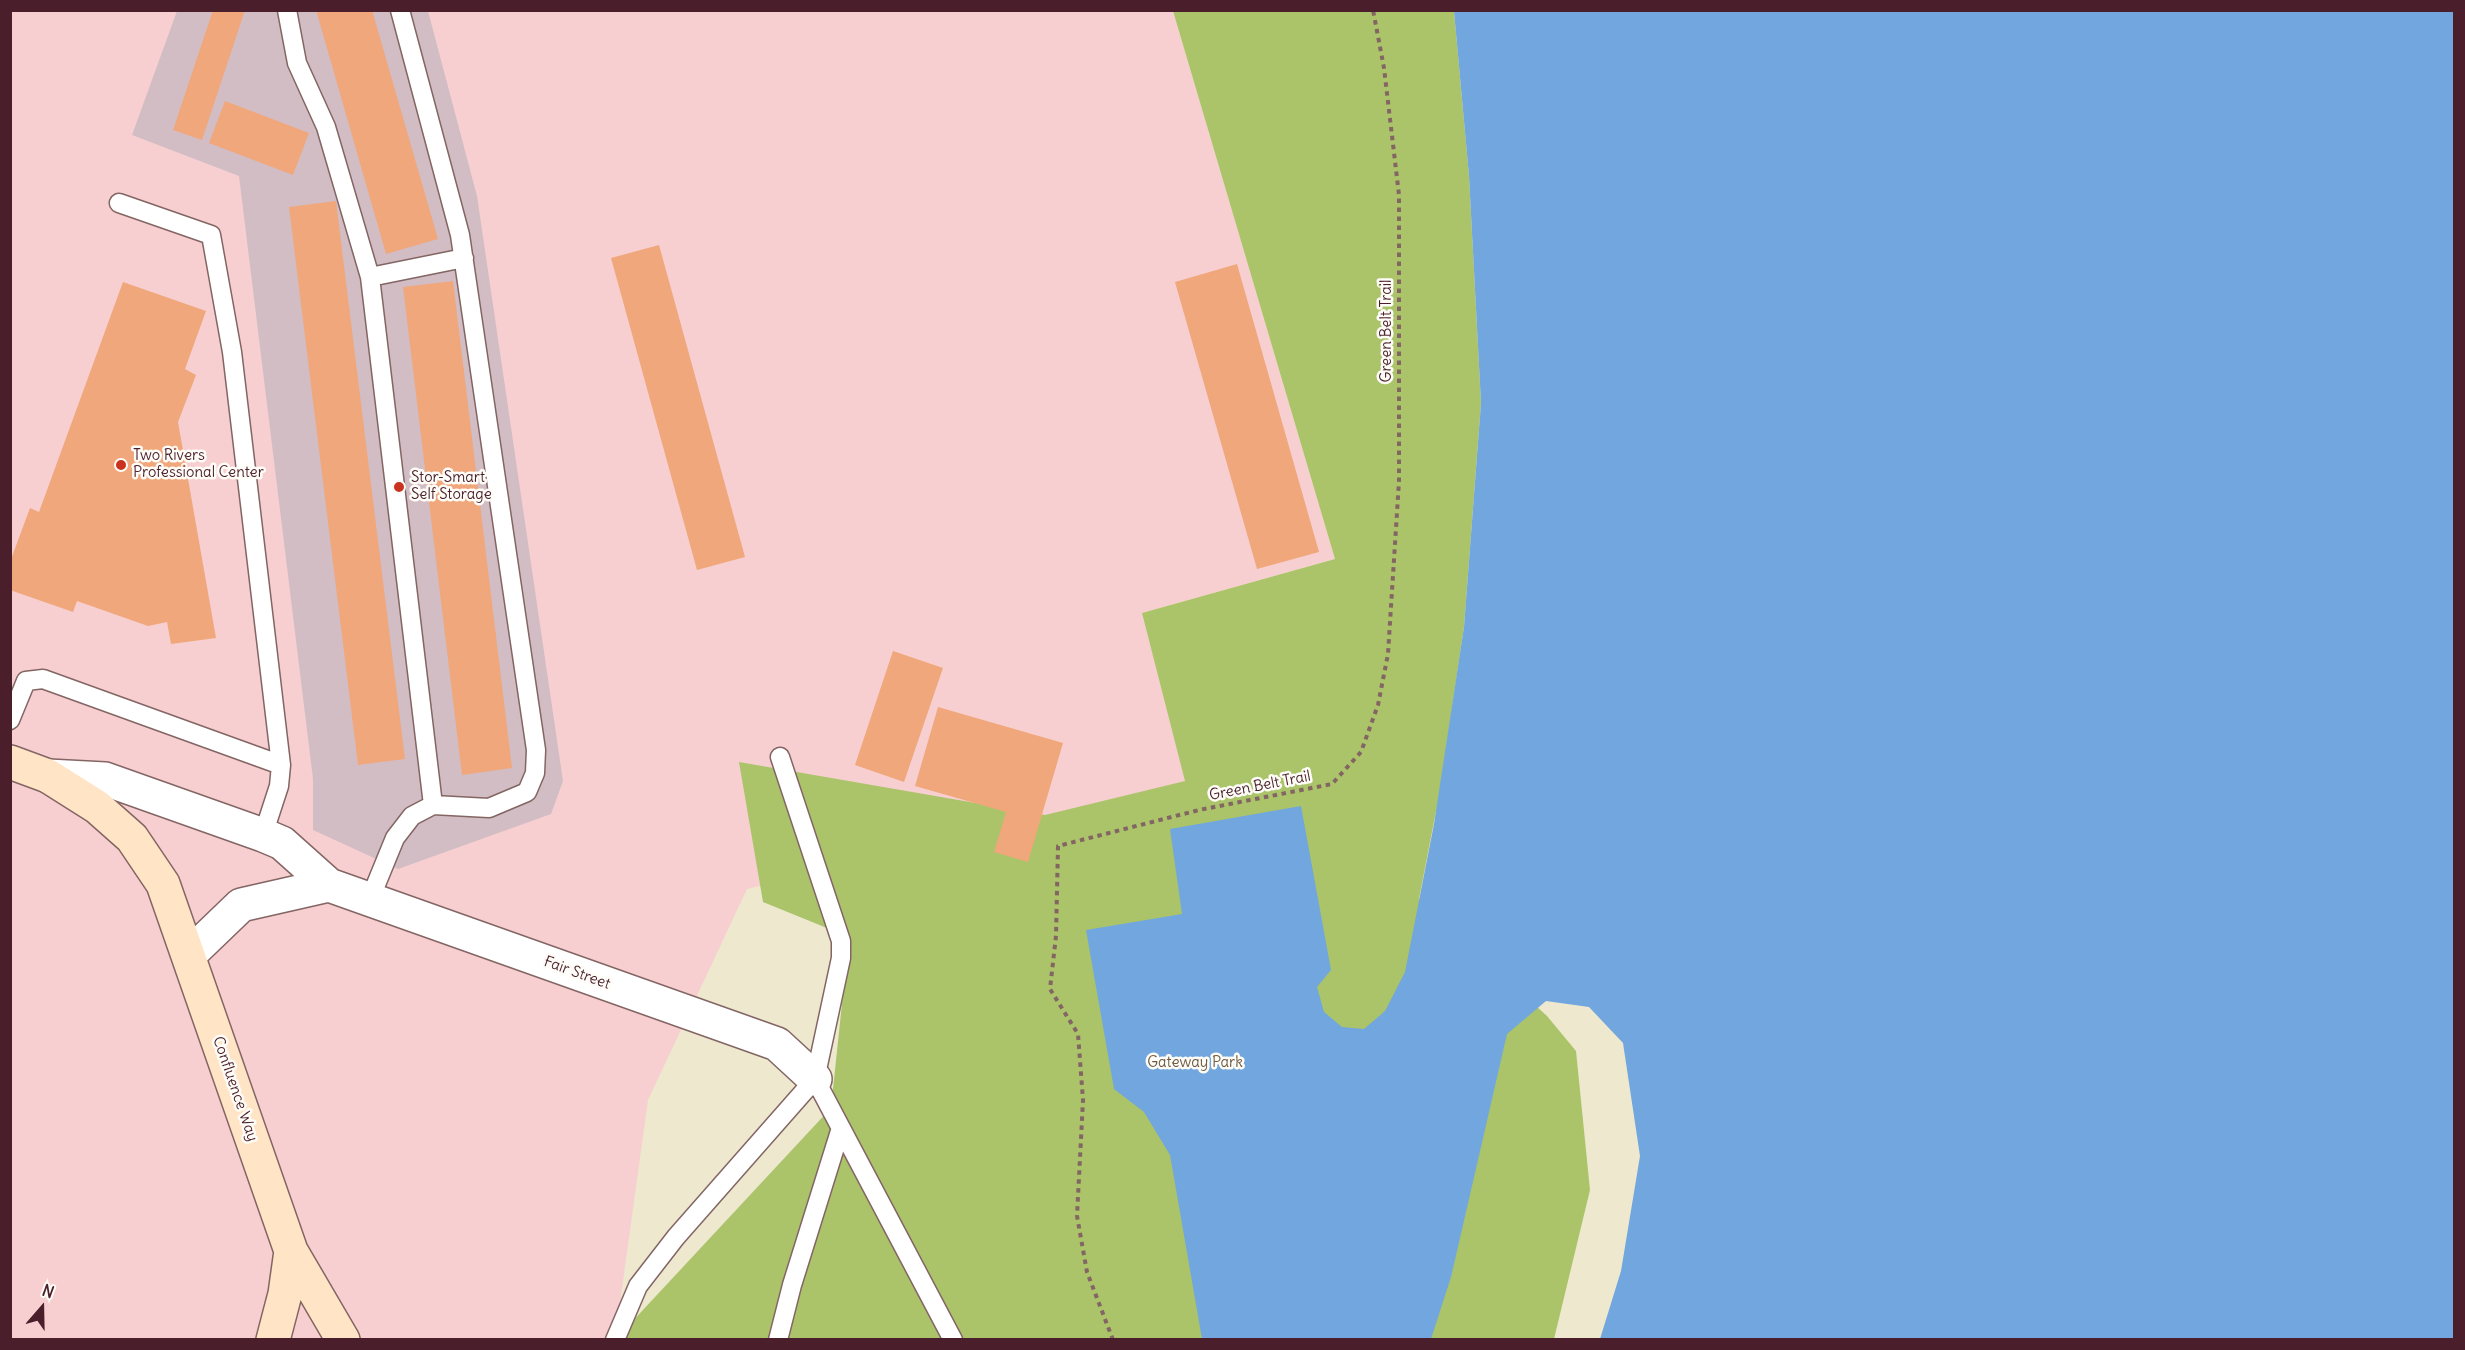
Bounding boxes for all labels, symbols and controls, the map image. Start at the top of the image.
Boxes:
street label: Green Belt Trail [1378,280,1396,382]
place label: Two Rivers Professional Center [133,447,264,482]
marker: Two Rivers Professional Center [114,458,128,472]
place label: Stor-Smart Self Storage [411,469,492,504]
marker: Stor-Smart Self Storage [392,480,406,494]
street label: Green Belt Trail [1208,767,1312,805]
street label: Fair Street [541,953,613,993]
street label: Confluence Way [209,1034,261,1144]
park label: Gateway Park [1147,1054,1243,1072]
north arrow [12,1278,72,1338]
text: N [40,1280,57,1302]

